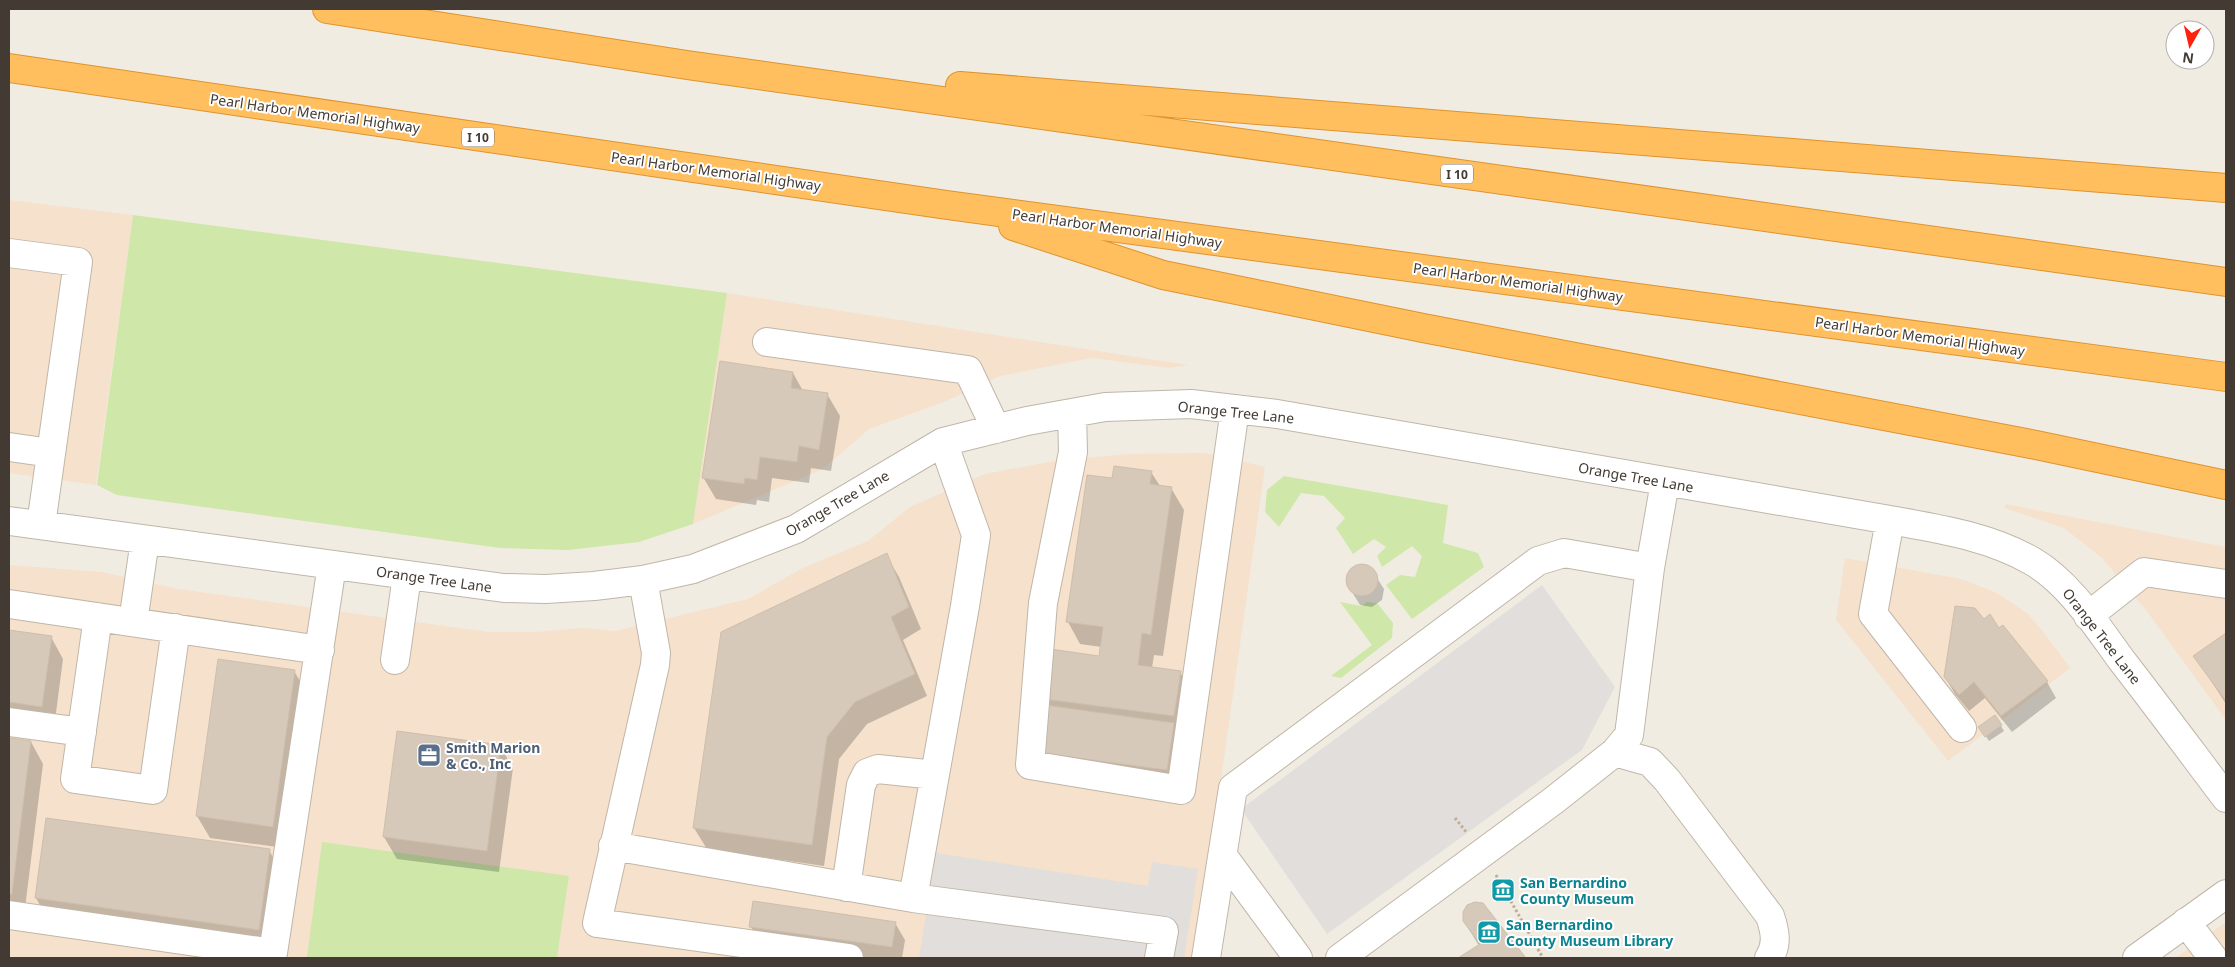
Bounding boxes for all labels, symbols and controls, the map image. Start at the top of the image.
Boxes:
north arrow [2165,20,2215,70]
text: N [2181,48,2195,69]
street label: Pearl Harbor Memorial Highway [209,89,422,137]
road number: I 10 [462,128,494,146]
street label: Pearl Harbor Memorial Highway [610,147,823,195]
road number: I 10 [1441,164,1473,183]
street label: Pearl Harbor Memorial Highway [1011,204,1224,252]
street label: Pearl Harbor Memorial Highway [1412,258,1625,306]
street label: Pearl Harbor Memorial Highway [1814,312,2027,360]
street label: Orange Tree Lane [1177,396,1295,428]
street label: Orange Tree Lane [1577,457,1695,497]
street label: Orange Tree Lane [782,466,892,540]
street label: Orange Tree Lane [375,561,493,597]
street label: Orange Tree Lane [2059,584,2146,688]
place label: Smith Marion & Co., Inc [446,738,540,773]
office icon: Smith Marion & Co., Inc [416,742,442,768]
place label: San Bernardino County Museum [1520,873,1634,908]
museum icon: San Bernardino County Museum [1490,877,1516,903]
place label: San Bernardino County Museum Library [1506,915,1673,950]
museum icon: San Bernardino County Museum Library [1476,919,1502,945]

